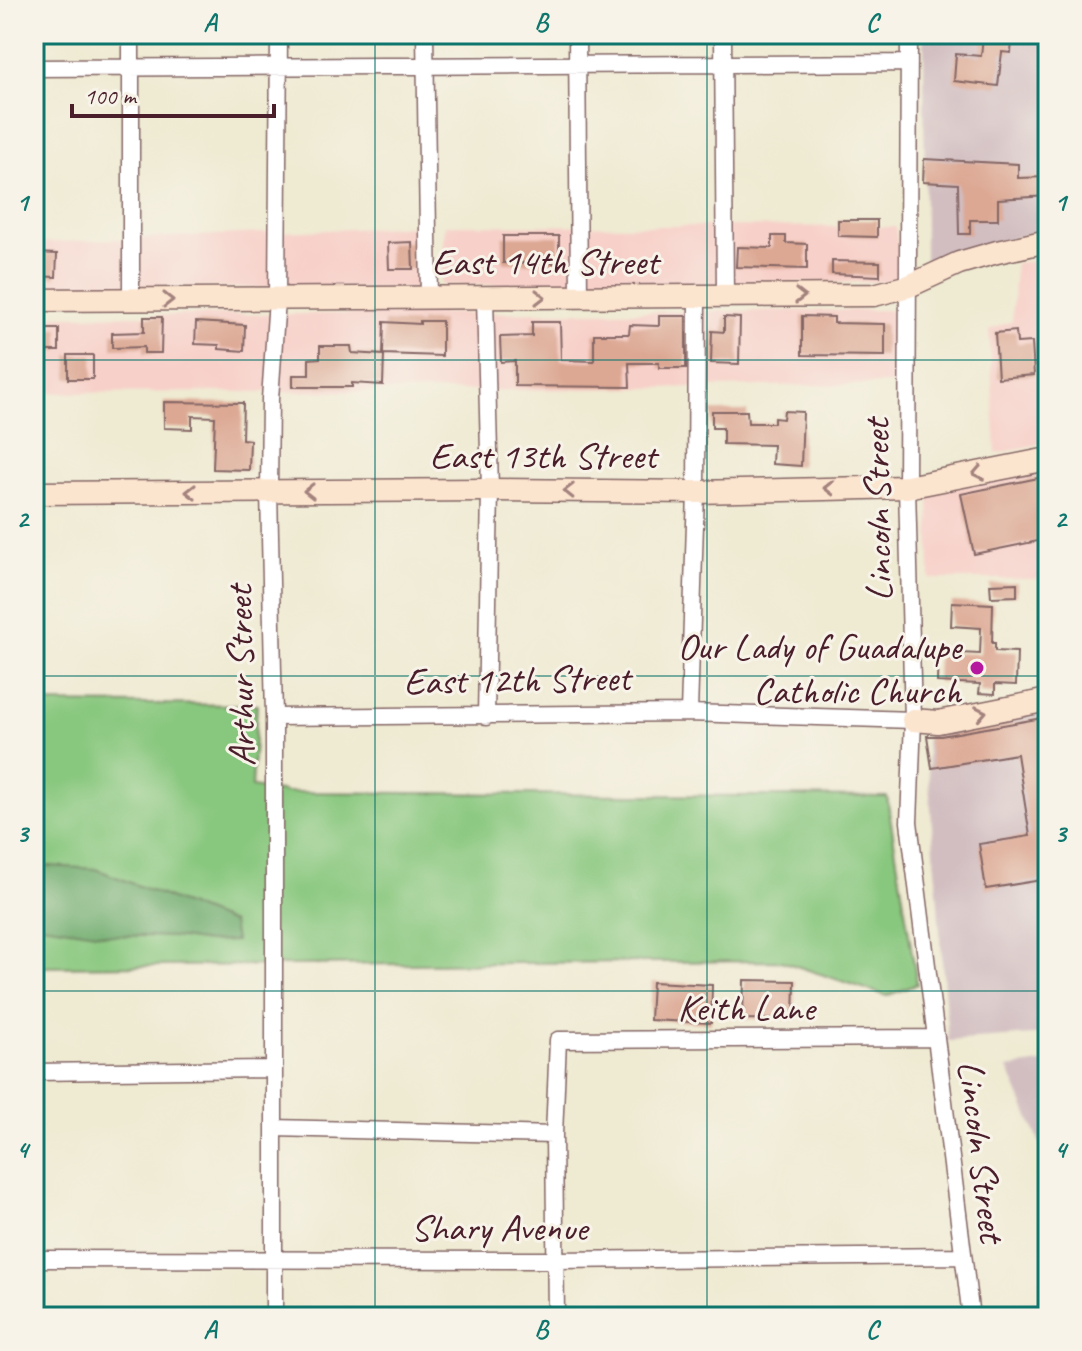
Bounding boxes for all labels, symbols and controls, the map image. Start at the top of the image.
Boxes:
text: A [203,6,218,39]
text: B [534,6,550,39]
text: C [866,6,882,39]
scale bar [72,68,274,118]
text: 100 m [84,81,138,111]
text: 1 [16,186,31,219]
text: 1 [1054,186,1069,219]
street label: East 14th Street [432,238,662,285]
one-way arrow [794,287,807,305]
one-way arrow [534,288,547,306]
one-way arrow [162,291,175,308]
street label: Lincoln Street [852,415,903,602]
street label: East 13th Street [430,432,660,479]
one-way arrow [971,464,985,481]
one-way arrow [822,479,835,497]
one-way arrow [302,482,315,500]
one-way arrow [562,482,575,500]
one-way arrow [184,483,197,501]
text: 2 [16,502,30,535]
text: 2 [1054,502,1068,535]
street label: Arthur Street [215,582,266,767]
place label: Our Lady of Guadalupe Catholic Church [678,623,964,714]
street label: East 12th Street [403,654,634,705]
marker: Our Lady of Guadalupe Catholic Church [968,659,986,677]
one-way arrow [974,706,987,723]
text: 3 [16,817,30,850]
text: 3 [1054,817,1068,850]
street label: Keith Lane [677,984,817,1031]
street label: Lincoln Street [947,1058,1016,1248]
text: 4 [16,1133,31,1166]
text: 4 [1054,1133,1069,1166]
street label: Shary Avenue [411,1204,590,1251]
text: A [203,1313,218,1346]
text: B [534,1313,550,1346]
text: C [866,1313,882,1346]

